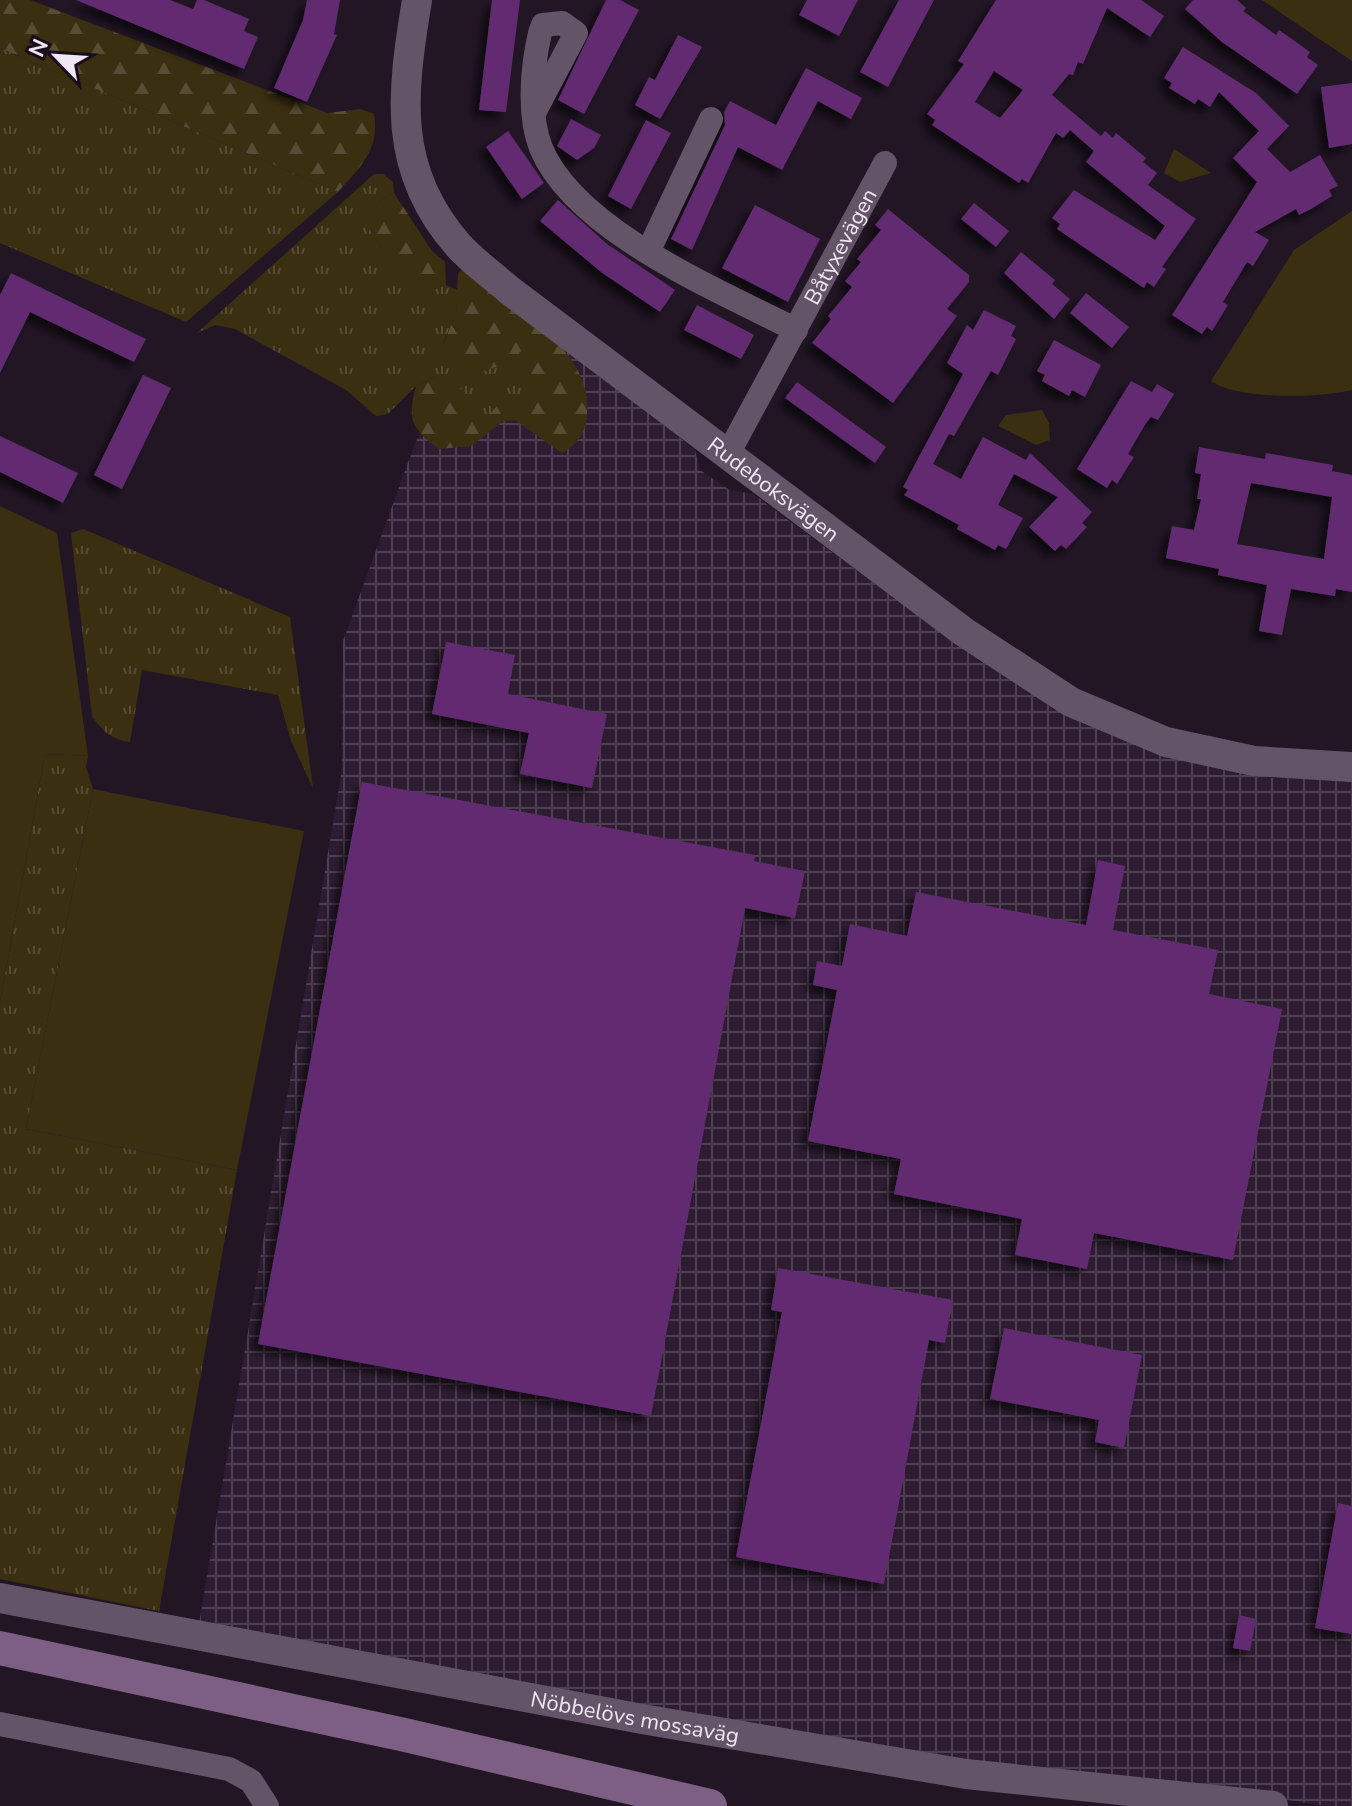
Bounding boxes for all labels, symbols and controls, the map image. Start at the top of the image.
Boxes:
north arrow [16,16,96,96]
text: N [22,34,56,62]
street label: Båtyxevägen [797,183,885,310]
street label: Rudeboksvägen [701,430,845,549]
street label: Nöbbelövs mossaväg [528,1684,741,1751]

